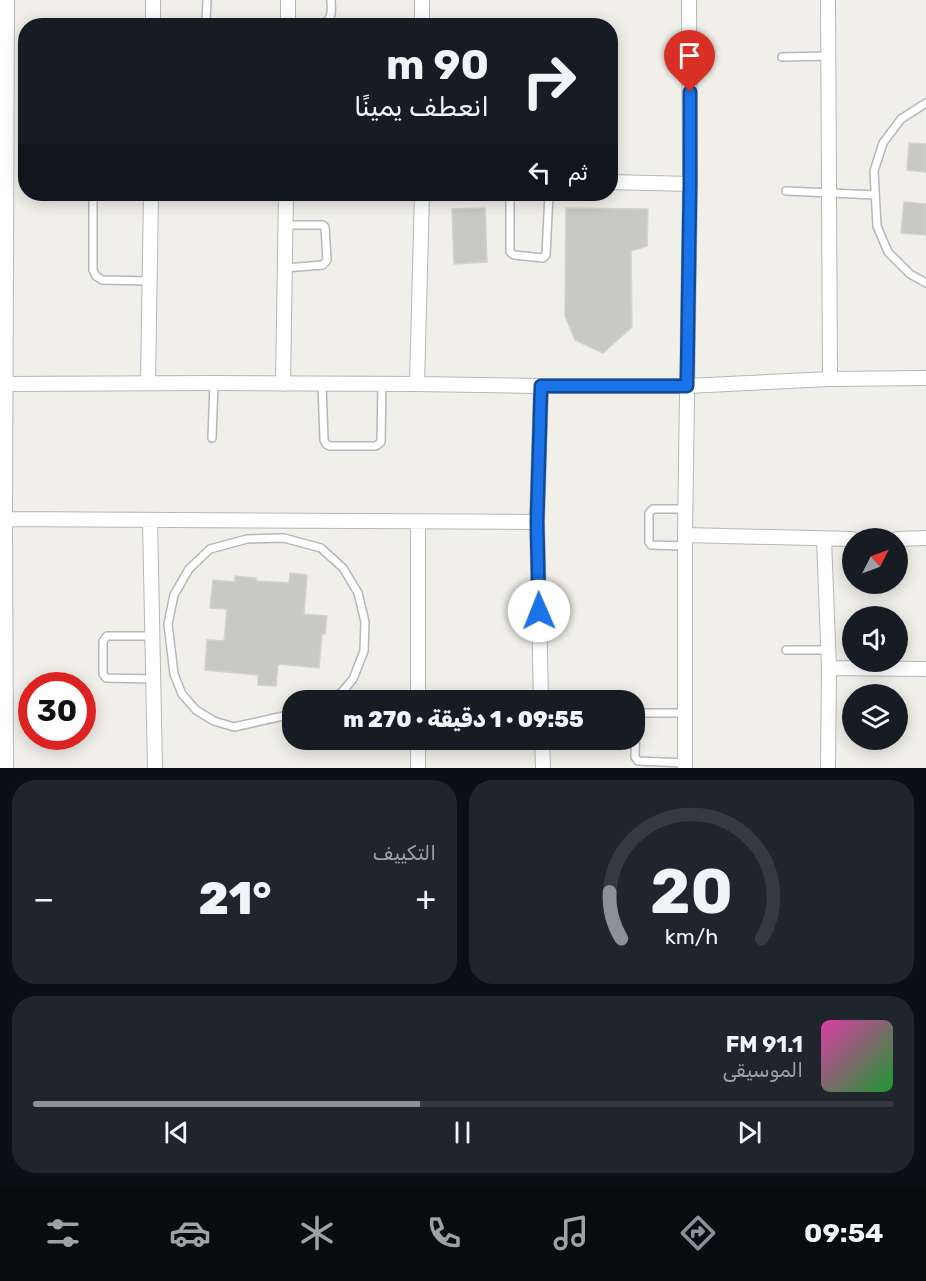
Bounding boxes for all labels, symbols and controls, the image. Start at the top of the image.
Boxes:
pin [664,30,715,92]
icon: arrive [673,39,706,72]
text: 90 m [386,40,489,90]
icon: right [510,42,588,120]
text: انعطف يمينًا [354,91,489,123]
icon: left [523,156,556,189]
text: ثم [568,159,588,186]
north arrow [842,528,908,594]
map controls [842,528,908,750]
position arrow [507,579,571,643]
button: sound [842,606,908,672]
speed limit sign: 30 [18,672,96,750]
button: layers [842,684,908,750]
text: 09:55 · 1 دقيقة · 270 m [343,706,584,733]
text: التكييف [373,841,436,865]
text: 20 [650,855,733,929]
text: 21° [198,872,271,925]
text: − [33,879,54,918]
text: + [415,879,436,918]
text: km/h [665,924,718,949]
text: 91.1 FM [726,1031,803,1058]
text: الموسيقى [722,1058,803,1082]
icon: previous [160,1116,193,1149]
icon: pause [446,1116,479,1149]
icon: next [733,1116,766,1149]
icon: filters [42,1212,84,1254]
icon: car [169,1212,211,1254]
icon: climate [296,1212,338,1254]
icon: phone [423,1212,465,1254]
icon: music [550,1212,592,1254]
icon: directions [677,1212,719,1254]
text: 09:54 [804,1217,884,1249]

